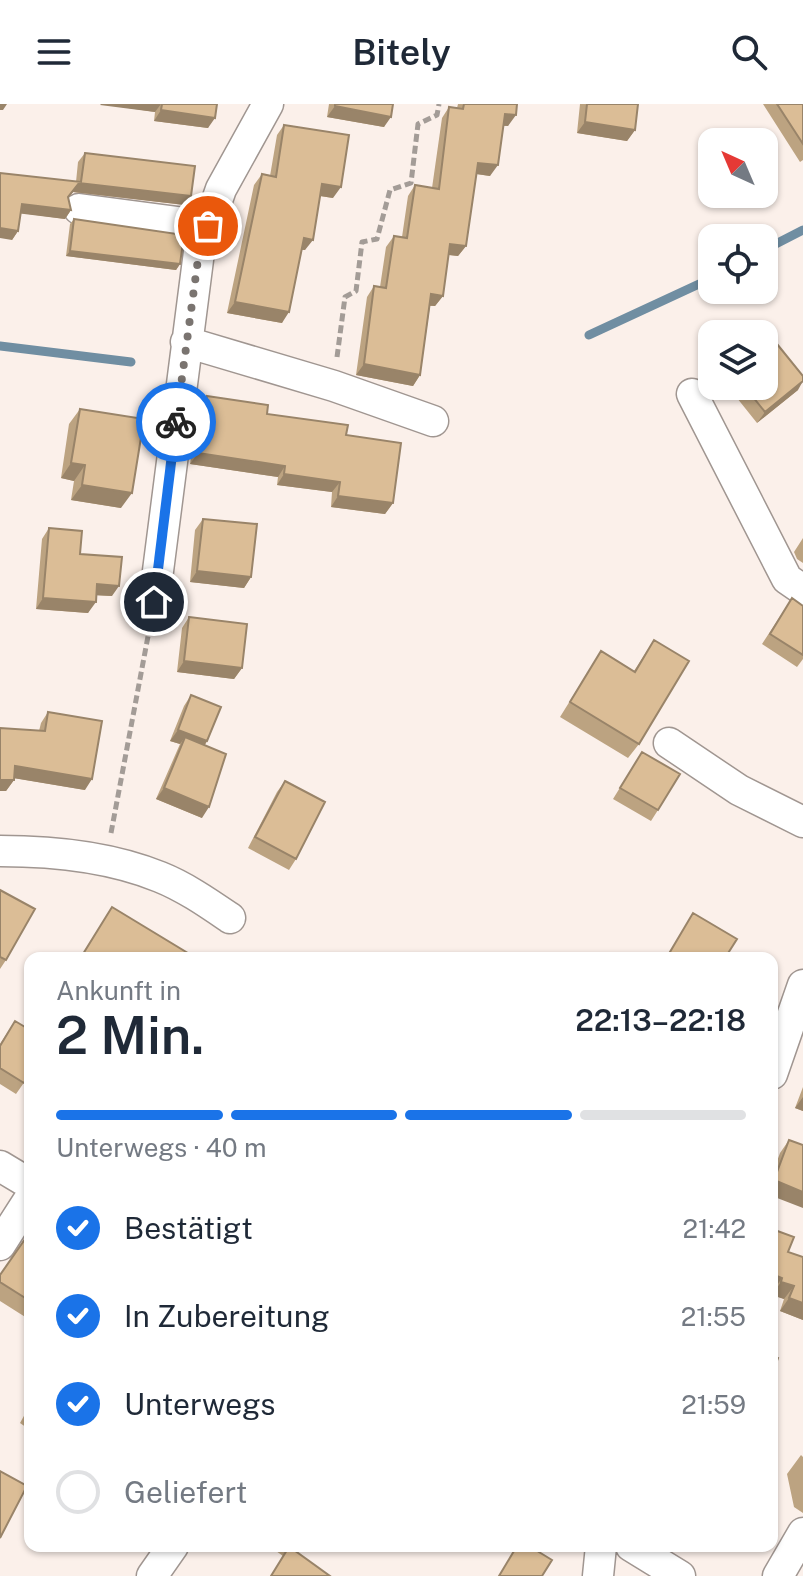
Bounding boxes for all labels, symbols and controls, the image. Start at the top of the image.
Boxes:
icon: menu [32,30,76,74]
icon: search [727,30,771,74]
text: Bitely [352,31,451,73]
north arrow [698,128,778,208]
map controls [698,128,778,400]
pin [174,192,242,260]
icon: bag [186,204,230,248]
button: locate [698,224,778,304]
button: layers [698,320,778,400]
courier [136,382,216,462]
icon: bike [154,400,198,444]
pin [120,568,188,636]
icon: home [132,580,176,624]
text: Ankunft in [56,975,181,1006]
text: 22:13–22:18 [575,1002,746,1038]
text: 2 Min. [56,1005,204,1066]
text: Unterwegs · 40 m [56,1132,267,1163]
icon: check [56,1206,100,1250]
text: Bestätigt [124,1210,253,1246]
text: 21:42 [682,1213,746,1244]
icon: check [56,1294,100,1338]
text: In Zubereitung [124,1298,330,1334]
text: 21:55 [681,1301,746,1332]
icon: check [56,1382,100,1426]
text: Unterwegs [124,1386,275,1422]
text: 21:59 [681,1389,746,1420]
text: Geliefert [124,1474,247,1510]

